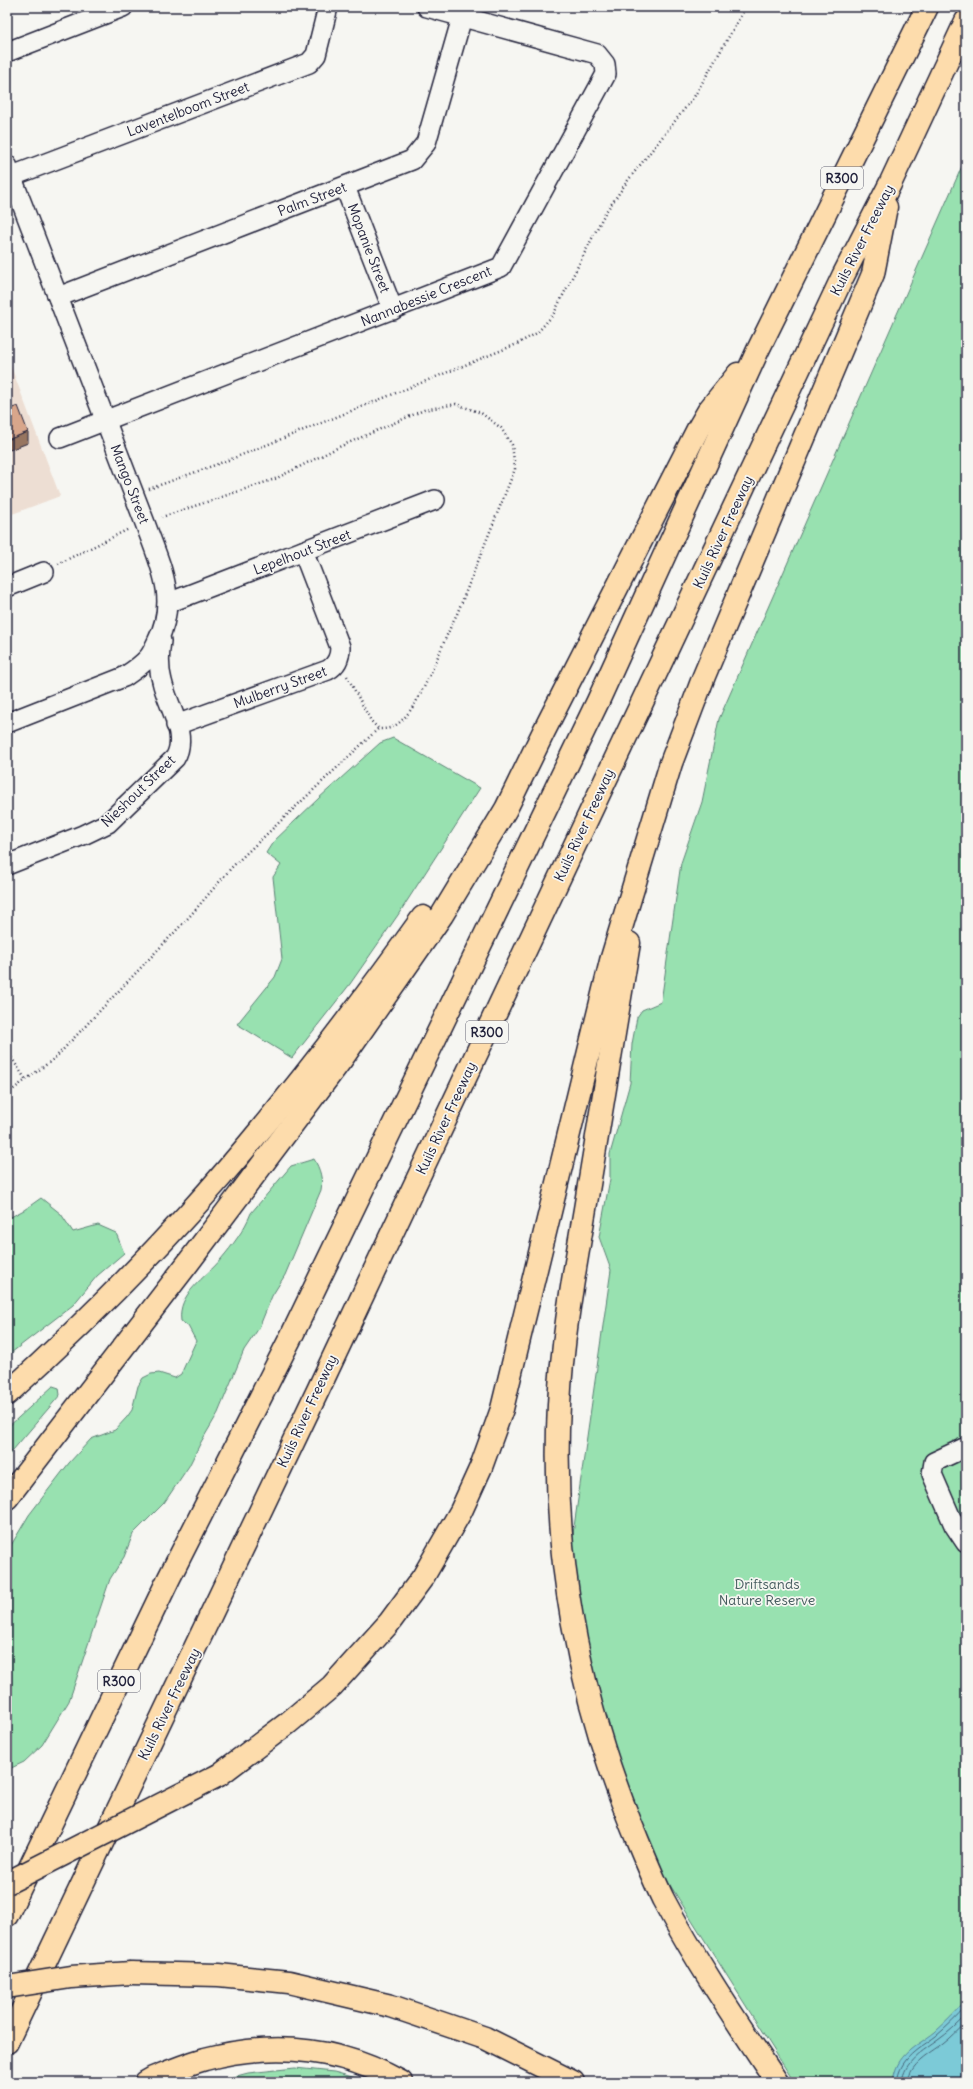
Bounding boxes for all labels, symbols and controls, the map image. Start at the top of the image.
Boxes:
street label: Laventelboom Street [124,77,252,141]
road number: R300 [821,167,863,189]
street label: Palm Street [275,178,349,220]
street label: Kuils River Freeway [826,181,898,299]
street label: Mopanie Street [344,201,394,296]
street label: Nannabessie Crescent [358,261,494,330]
street label: Mango Street [107,442,154,527]
street label: Kuils River Freeway [689,473,757,591]
street label: Lepelhout Street [251,525,354,579]
street label: Mulberry Street [231,662,329,712]
street label: Nieshout Street [97,751,179,831]
street label: Kuils River Freeway [550,766,618,884]
road number: R300 [466,1021,508,1043]
street label: Kuils River Freeway [412,1059,480,1177]
street label: Kuils River Freeway [273,1352,341,1470]
park label: Driftsands Nature Reserve [719,1575,815,1609]
street label: Kuils River Freeway [134,1645,204,1763]
road number: R300 [98,1670,140,1692]

